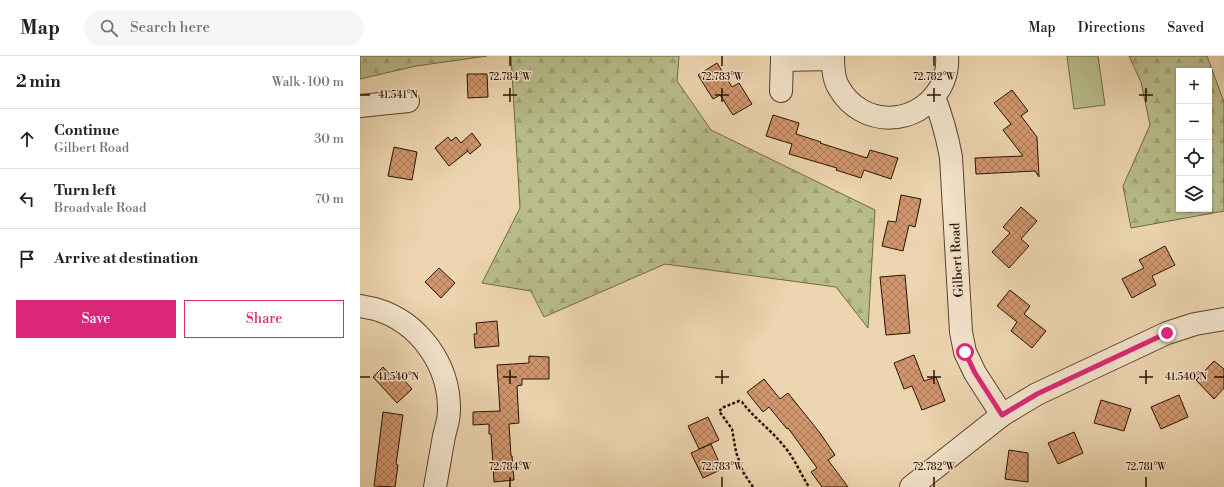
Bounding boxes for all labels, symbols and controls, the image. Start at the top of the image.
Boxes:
search box [84,10,364,46]
text: Map [20,16,60,40]
icon: search [98,17,120,39]
text: Search here [130,18,210,37]
text: Map [1028,19,1056,37]
text: Directions [1078,19,1145,37]
text: Saved [1167,19,1204,37]
map controls [1176,68,1212,212]
button: + [1176,68,1212,104]
text: 2 min [16,71,61,93]
text: 72.784°W [489,71,532,83]
text: 72.783°W [701,71,744,83]
text: 72.782°W [913,71,956,83]
text: Walk · 100 m [272,74,344,90]
text: 41.541°N [378,89,418,101]
button: − [1176,104,1212,140]
text: Continue [54,121,119,140]
icon: ahead [16,128,38,150]
text: 30 m [314,131,344,147]
text: Gilbert Road [54,140,129,156]
button: locate [1176,140,1212,176]
button: layers [1176,176,1212,212]
text: Turn left [54,181,116,200]
icon: left [16,188,38,210]
text: 70 m [315,191,344,207]
text: Broadvale Road [54,200,146,216]
street label: Gilbert Road [947,221,967,298]
icon: arrive [16,248,38,270]
text: Arrive at destination [54,249,198,268]
button: Save [16,300,176,338]
button: Share [184,300,344,338]
route end [1158,324,1176,342]
route start [956,343,974,361]
text: 41.540°N [377,371,420,383]
text: 41.540°N [1165,371,1208,383]
text: 72.784°W [489,461,532,473]
text: 72.783°W [701,461,744,473]
text: 72.782°W [913,461,956,473]
text: 72.781°W [1126,461,1167,473]

